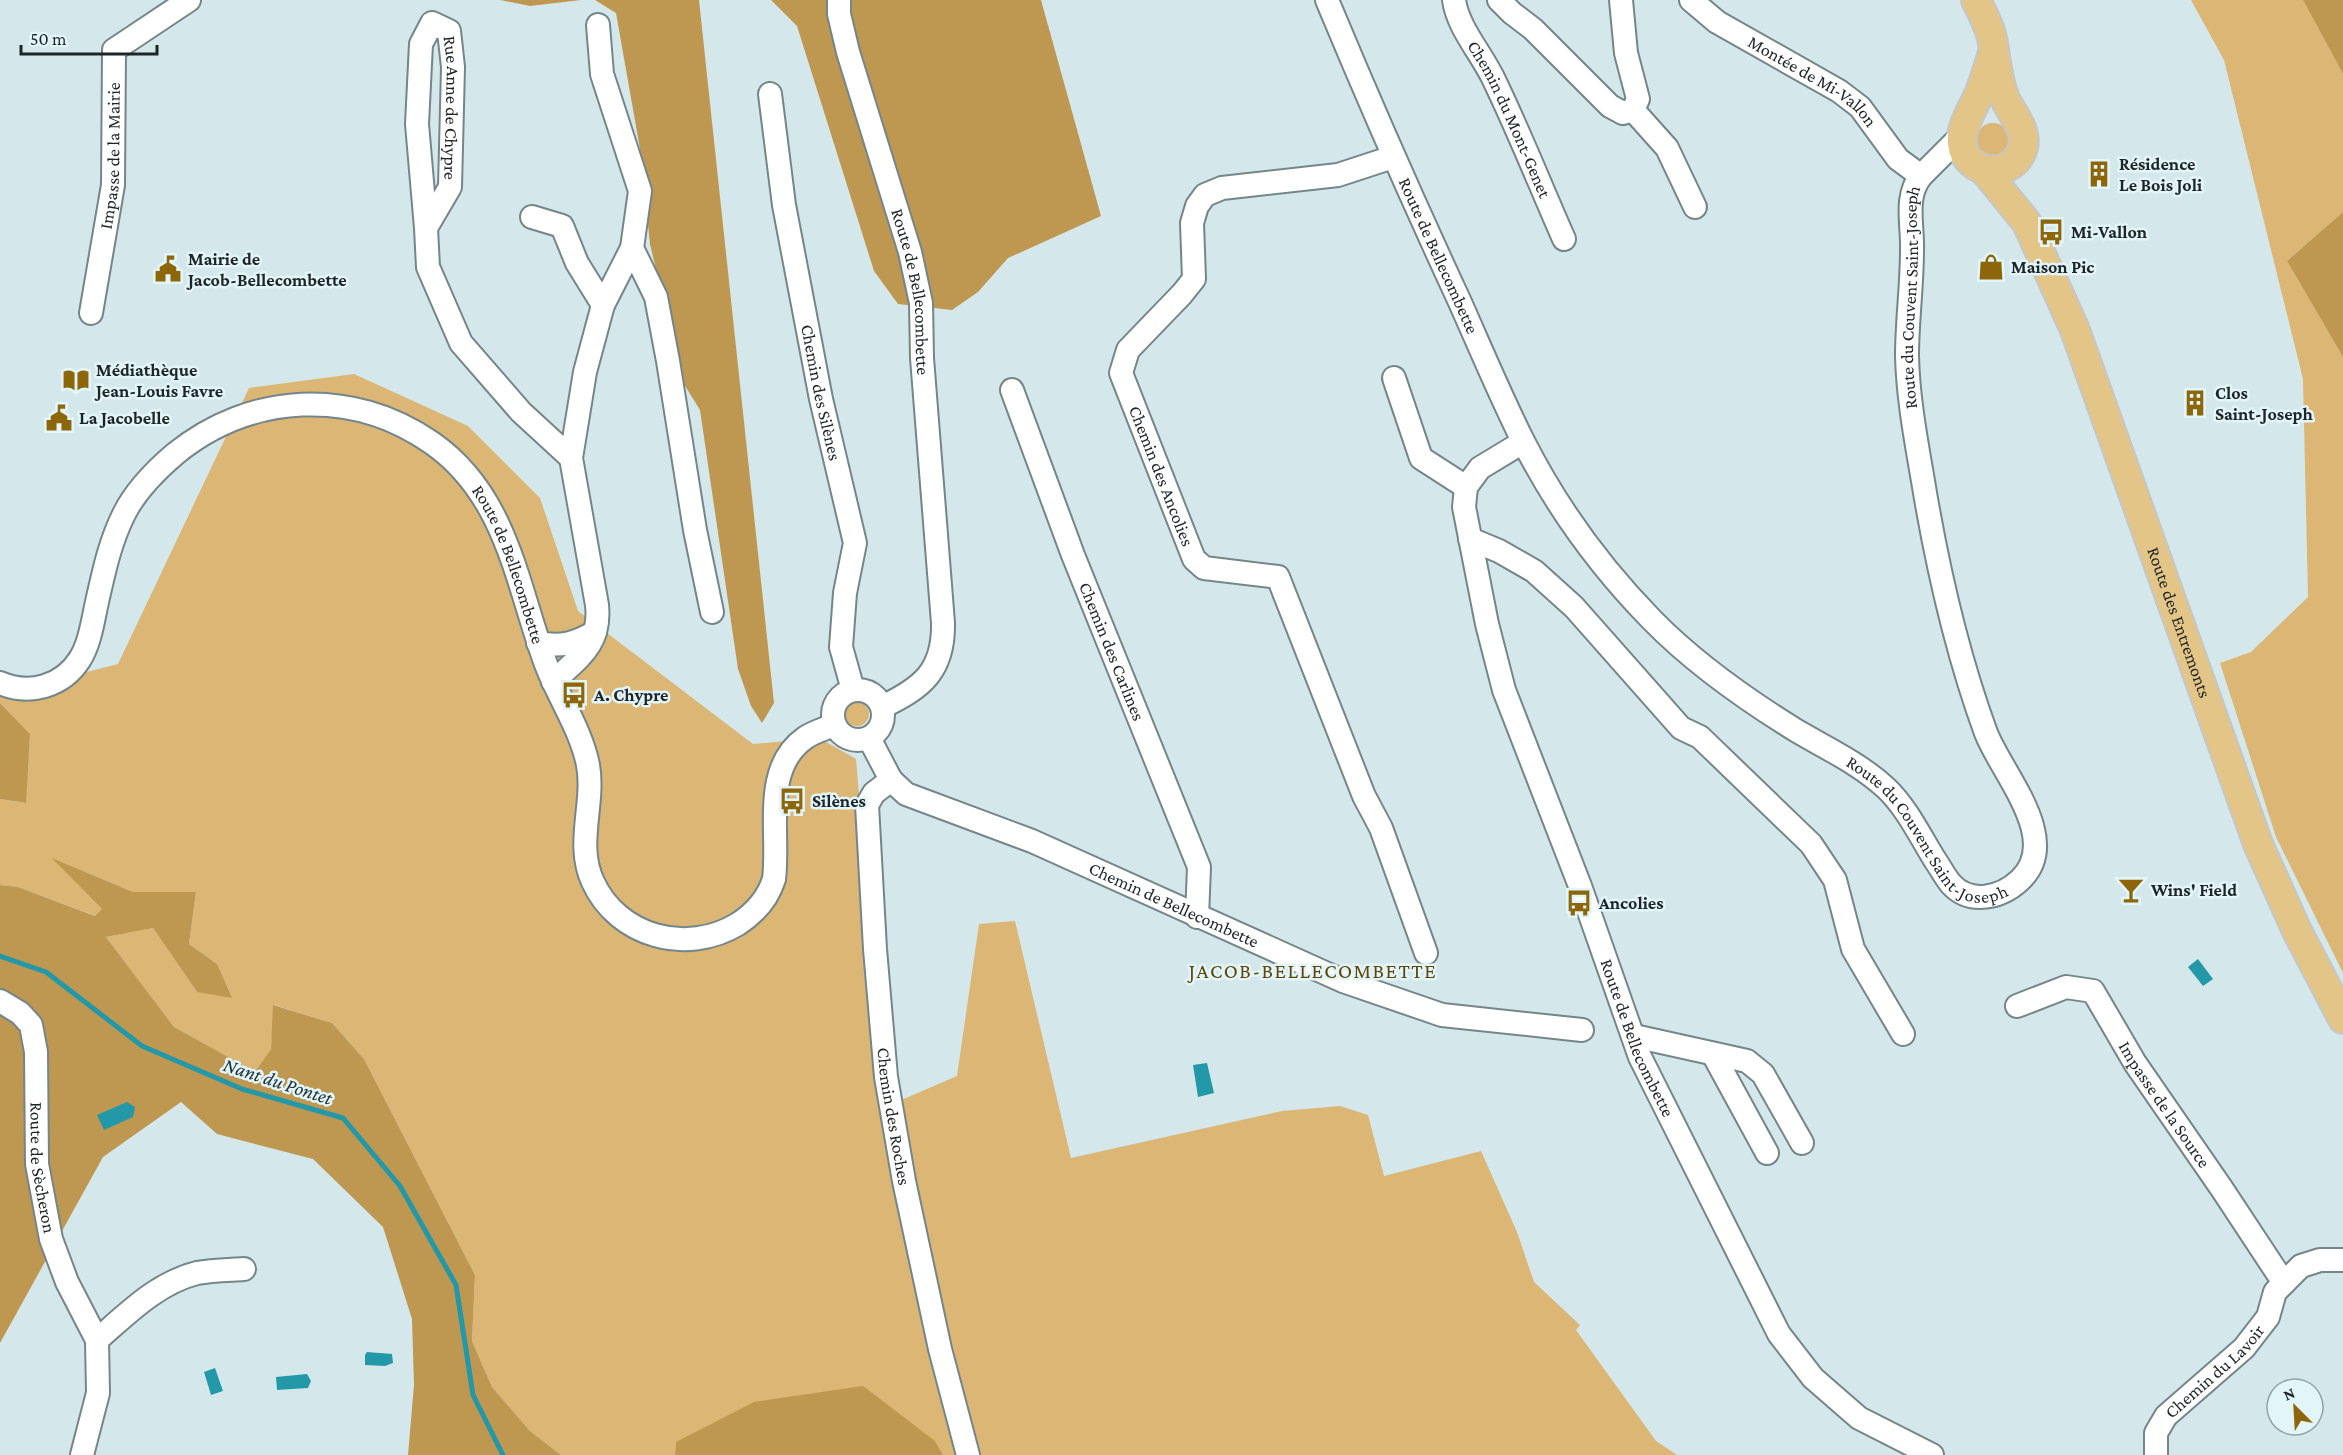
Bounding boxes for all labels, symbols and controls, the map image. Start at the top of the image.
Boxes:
scale bar [21,18,158,56]
text: 50 m [30,29,67,49]
street label: Montée de Mi-Vallon [1745,32,1881,131]
street label: Rue Anne de Chypre [440,35,463,180]
street label: Chemin du Mont-Genet [1463,37,1555,202]
street label: Impasse de la Mairie [96,82,124,231]
place label: Résidence Le Bois Joli [2119,154,2203,195]
building icon: Résidence Le Bois Joli [2084,159,2114,189]
street label: Route de Bellecombette [1395,175,1483,337]
street label: Route du Couvent Saint-Joseph [1897,183,1924,410]
street label: Route de Bellecombette [887,206,933,376]
bus stop icon: Mi-Vallon [2036,217,2066,247]
place label: Mi-Vallon [2071,222,2148,242]
place label: Mairie de Jacob-Bellecombette [186,249,347,290]
shop icon: Maison Pic [1976,252,2006,282]
public building icon: Mairie de Jacob-Bellecombette [153,254,183,284]
place label: Maison Pic [2011,257,2094,277]
street label: Chemin des Silènes [797,323,845,463]
place label: Médiathèque Jean-Louis Favre [94,360,223,401]
library icon: Médiathèque Jean-Louis Favre [61,365,91,395]
place label: Clos Saint-Joseph [2215,383,2313,424]
building icon: Clos Saint-Joseph [2180,388,2210,418]
public building icon: La Jacobelle [44,403,74,433]
street label: Chemin des Ancolies [1125,403,1198,549]
place label: La Jacobelle [79,408,170,428]
street label: Route de Bellecombette [468,481,548,646]
street label: Route des Entremonts [2143,544,2215,701]
street label: Chemin des Carlines [1075,579,1149,724]
bus stop icon: A. Chypre [559,680,589,710]
place label: A. Chypre [593,685,668,705]
street label: Route du Couvent Saint-Joseph [1843,752,2011,907]
bus stop icon: Silènes [777,786,807,816]
place label: Silènes [812,791,866,811]
street label: Chemin de Bellecombette [1086,858,1262,952]
bar icon: Wins' Field [2116,875,2146,905]
place label: Wins' Field [2150,880,2237,900]
bus stop icon: Ancolies [1564,888,1594,918]
place label: Ancolies [1598,893,1664,913]
street label: Route de Bellecombette [1596,956,1678,1120]
district label: JACOB-BELLECOMBETTE [1187,959,1437,983]
street label: Impasse de la Source [2115,1038,2214,1172]
street label: Chemin des Roches [874,1047,915,1187]
water label: Nant du Pontet [221,1053,336,1109]
street label: Route de Sècheron [26,1102,60,1235]
street label: Chemin du Lavoir [2161,1320,2269,1422]
north arrow [2265,1377,2325,1437]
text: N [2281,1384,2298,1404]

